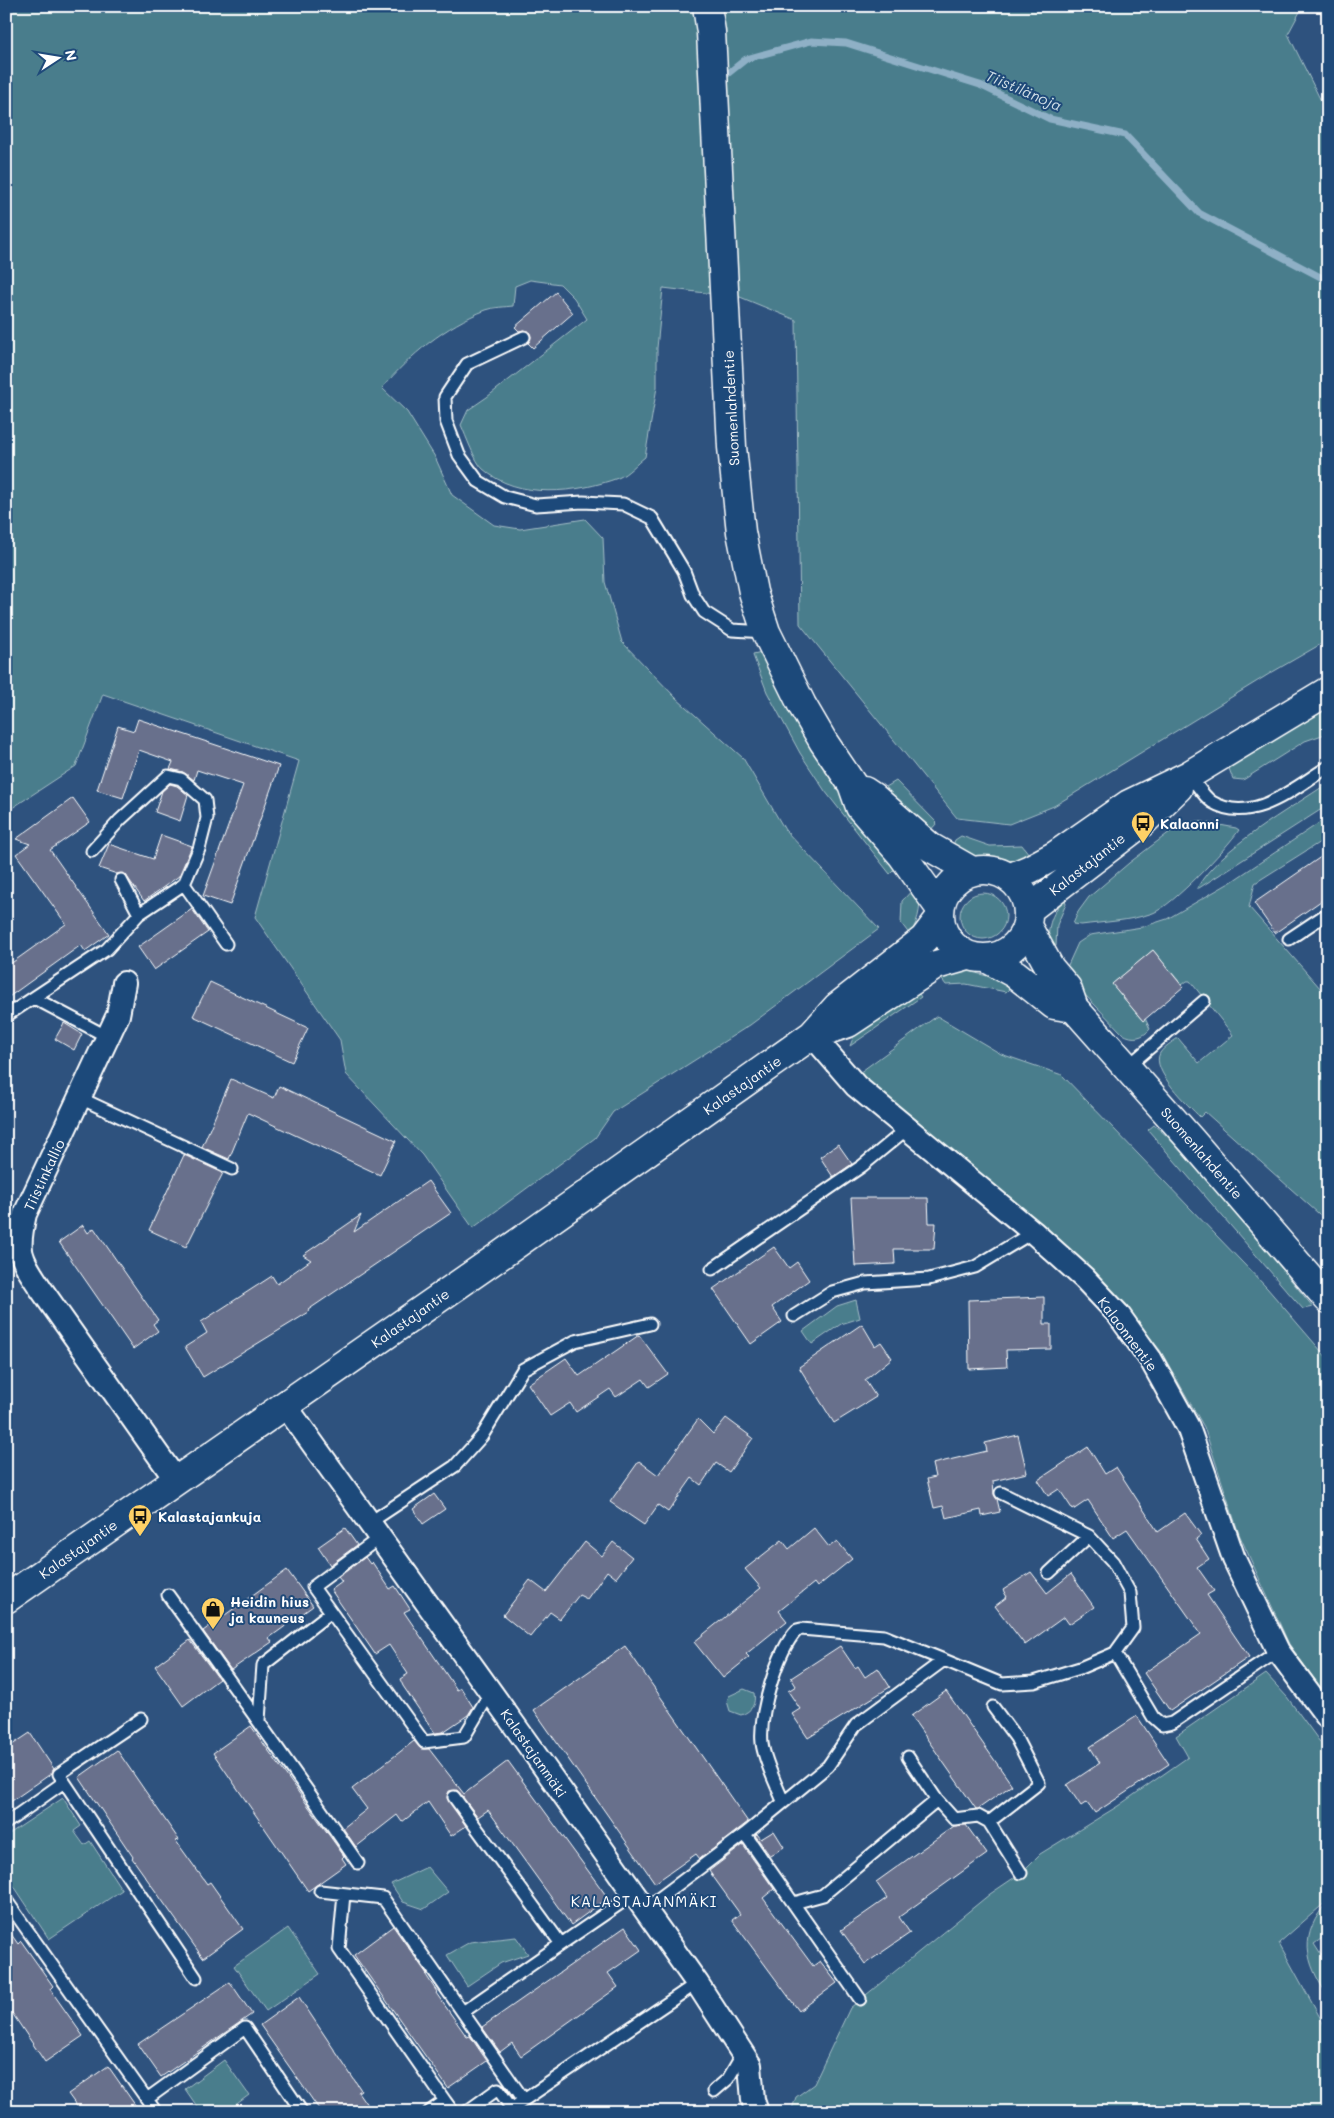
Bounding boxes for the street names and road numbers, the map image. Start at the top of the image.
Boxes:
street label: Suomenlahdentie [718,350,744,466]
street label: Kalastajantie [1045,828,1129,900]
street label: Kalastajantie [699,1051,785,1119]
street label: Suomenlahdentie [1157,1103,1247,1203]
street label: Tiistinkallio [19,1136,69,1214]
street label: Kalastajantie [367,1284,453,1352]
street label: Kalaonnentie [1094,1293,1162,1375]
street label: Kalastajantie [35,1515,121,1583]
street label: Kalastajanmäki [496,1705,572,1801]

